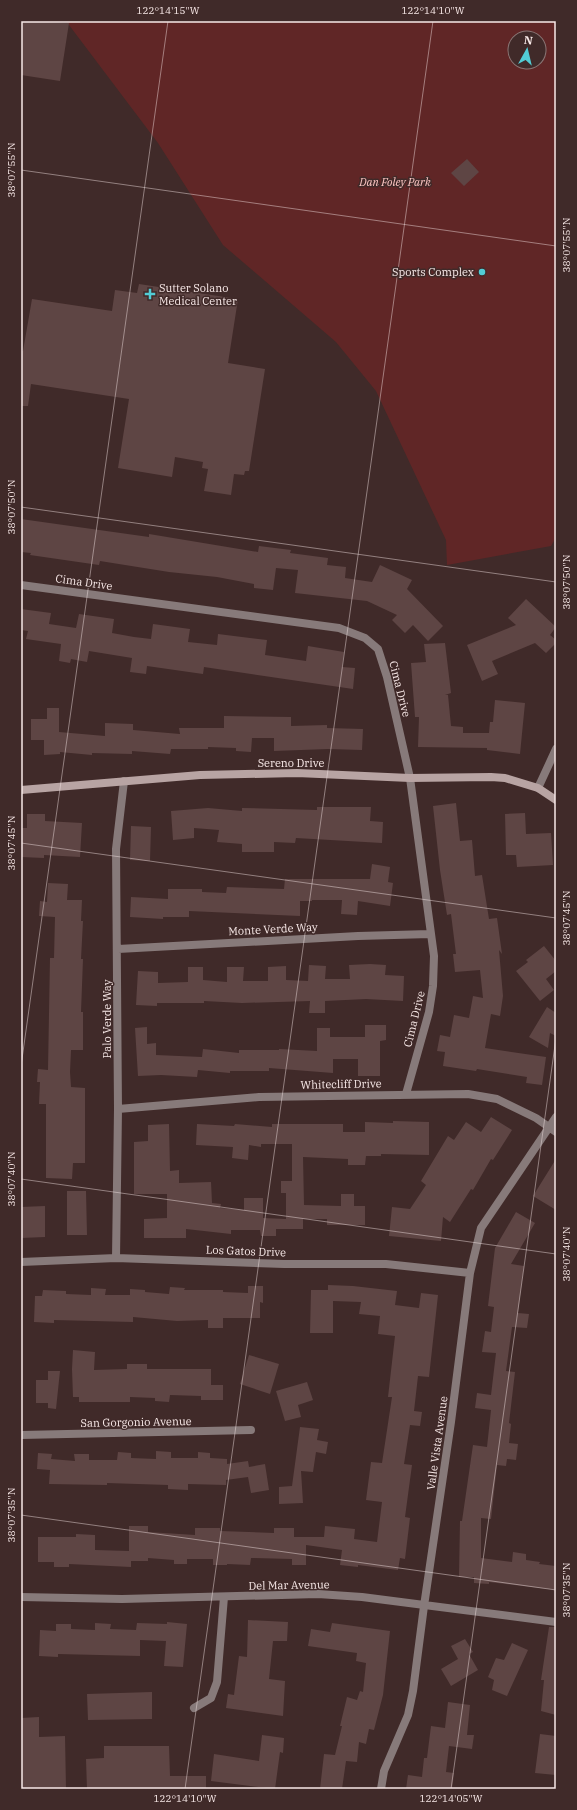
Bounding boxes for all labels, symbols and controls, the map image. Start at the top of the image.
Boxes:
text: 122°14'15"W [136,4,200,17]
text: 122°14'10"W [401,4,465,17]
north arrow [507,30,547,70]
text: N [523,33,534,48]
text: 38°07'55"N [5,142,18,198]
park label: Dan Foley Park [358,175,431,189]
text: 38°07'55"N [560,217,573,273]
place label: Sports Complex [392,265,474,279]
marker: Sports Complex [477,267,487,277]
place label: Sutter Solano Medical Center [159,281,237,308]
marker: Sutter Solano Medical Center [144,288,156,300]
text: 38°07'50"N [5,479,18,535]
text: 38°07'50"N [560,554,573,610]
street label: Cima Drive [55,571,113,593]
street label: Cima Drive [386,659,414,719]
street label: Sereno Drive [258,756,324,770]
text: 38°07'45"N [5,815,18,871]
text: 38°07'45"N [560,890,573,946]
street label: Monte Verde Way [228,920,318,938]
street label: Palo Verde Way [100,979,114,1059]
street label: Cima Drive [400,989,428,1049]
street label: Whitecliff Drive [300,1076,382,1092]
text: 38°07'40"N [5,1151,18,1207]
text: 38°07'40"N [560,1226,573,1282]
street label: Los Gatos Drive [206,1243,287,1259]
street label: Valle Vista Avenue [423,1395,451,1491]
street label: San Gorgonio Avenue [80,1414,192,1430]
text: 38°07'35"N [5,1487,18,1543]
text: 38°07'35"N [560,1562,573,1618]
street label: Del Mar Avenue [248,1577,330,1593]
text: 122°14'10"W [153,1792,217,1805]
text: 122°14'05"W [419,1792,483,1805]

